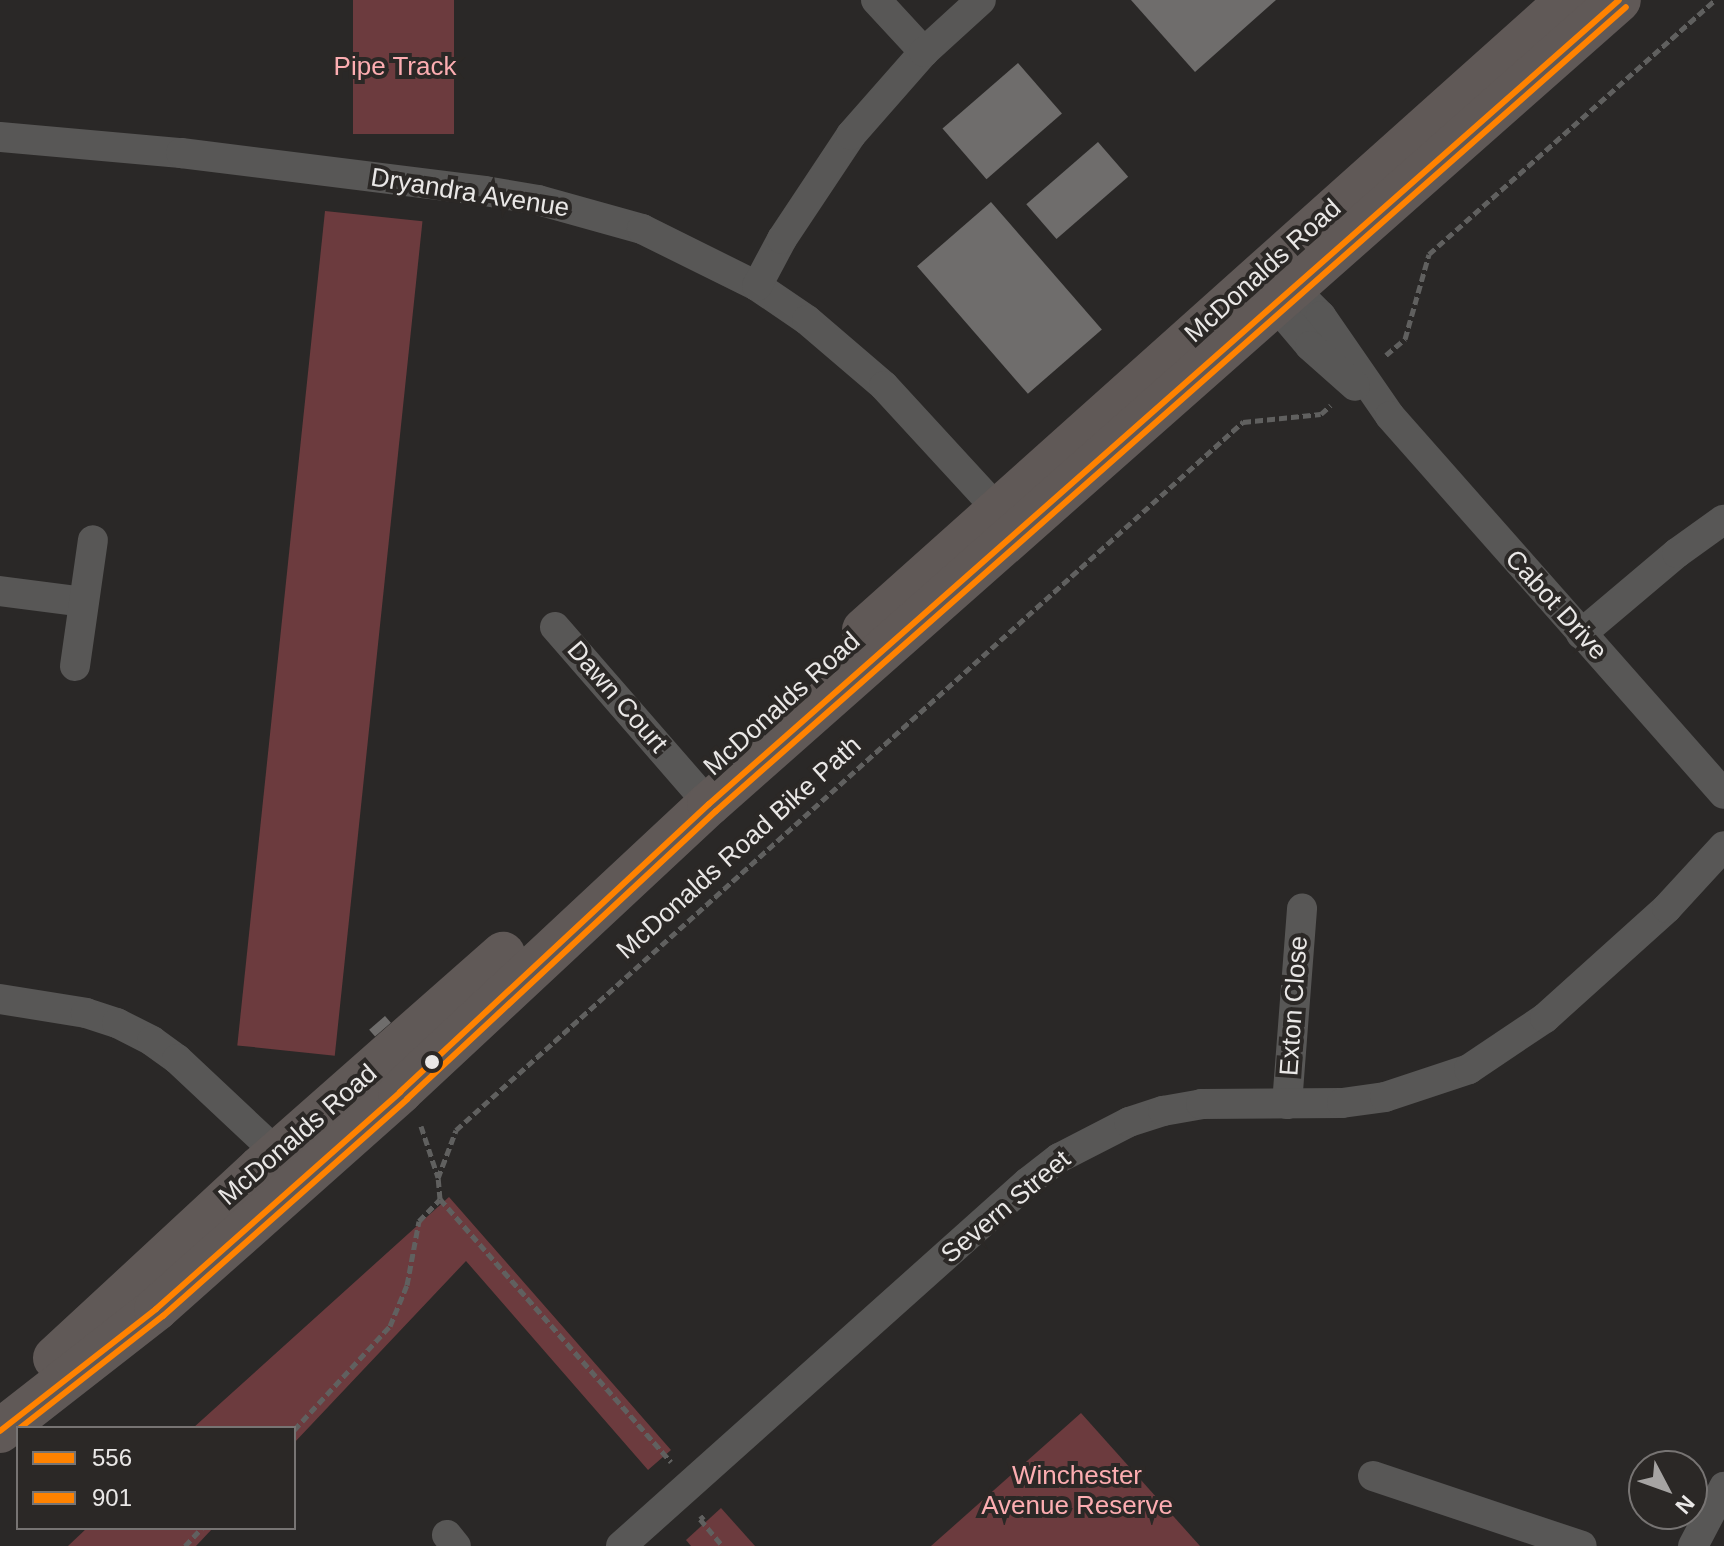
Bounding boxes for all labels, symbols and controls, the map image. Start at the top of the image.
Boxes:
park label: Pipe Track [333,51,457,83]
street label: Dryandra Avenue [368,162,572,224]
street label: McDonalds Road [1178,193,1348,349]
street label: Cabot Drive [1498,544,1614,666]
street label: McDonalds Road [697,626,867,782]
street label: Dawn Court [560,635,674,759]
street label: McDonalds Road Bike Path [610,730,868,966]
street label: Exton Close [1274,935,1314,1077]
unlabelled marker [424,1054,440,1070]
street label: McDonalds Road [213,1058,383,1212]
street label: Severn Street [935,1144,1077,1270]
legend [16,1426,296,1530]
text: 556 [92,1444,132,1471]
north arrow [1628,1450,1708,1530]
park label: Winchester Avenue Reserve [981,1460,1173,1522]
text: 901 [92,1484,132,1511]
text: N [1670,1491,1700,1519]

